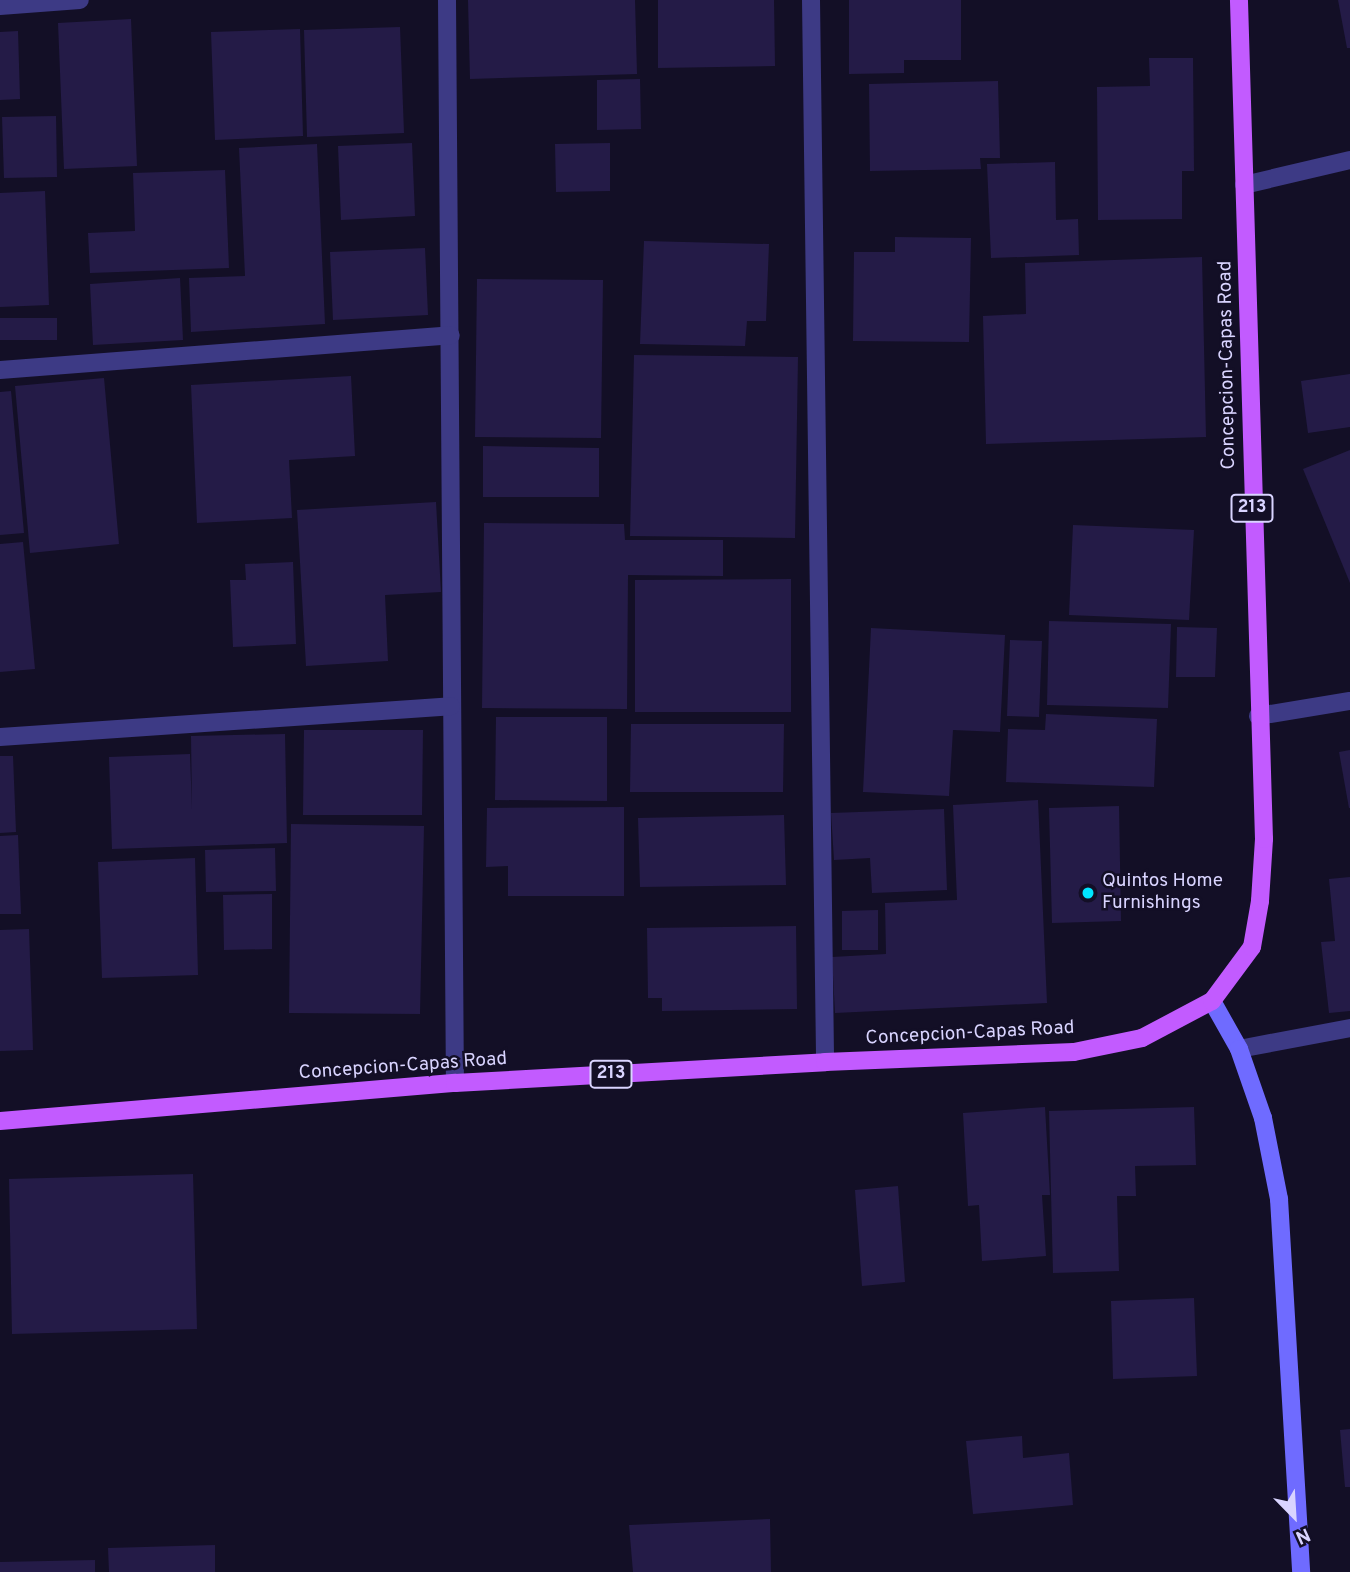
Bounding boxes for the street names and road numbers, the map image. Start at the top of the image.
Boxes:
street label: Concepcion-Capas Road [1215,260,1241,470]
road number: 213 [1229,494,1275,522]
street label: Concepcion-Capas Road [865,1017,1075,1051]
street label: Concepcion-Capas Road [298,1048,508,1086]
road number: 213 [588,1059,634,1088]

